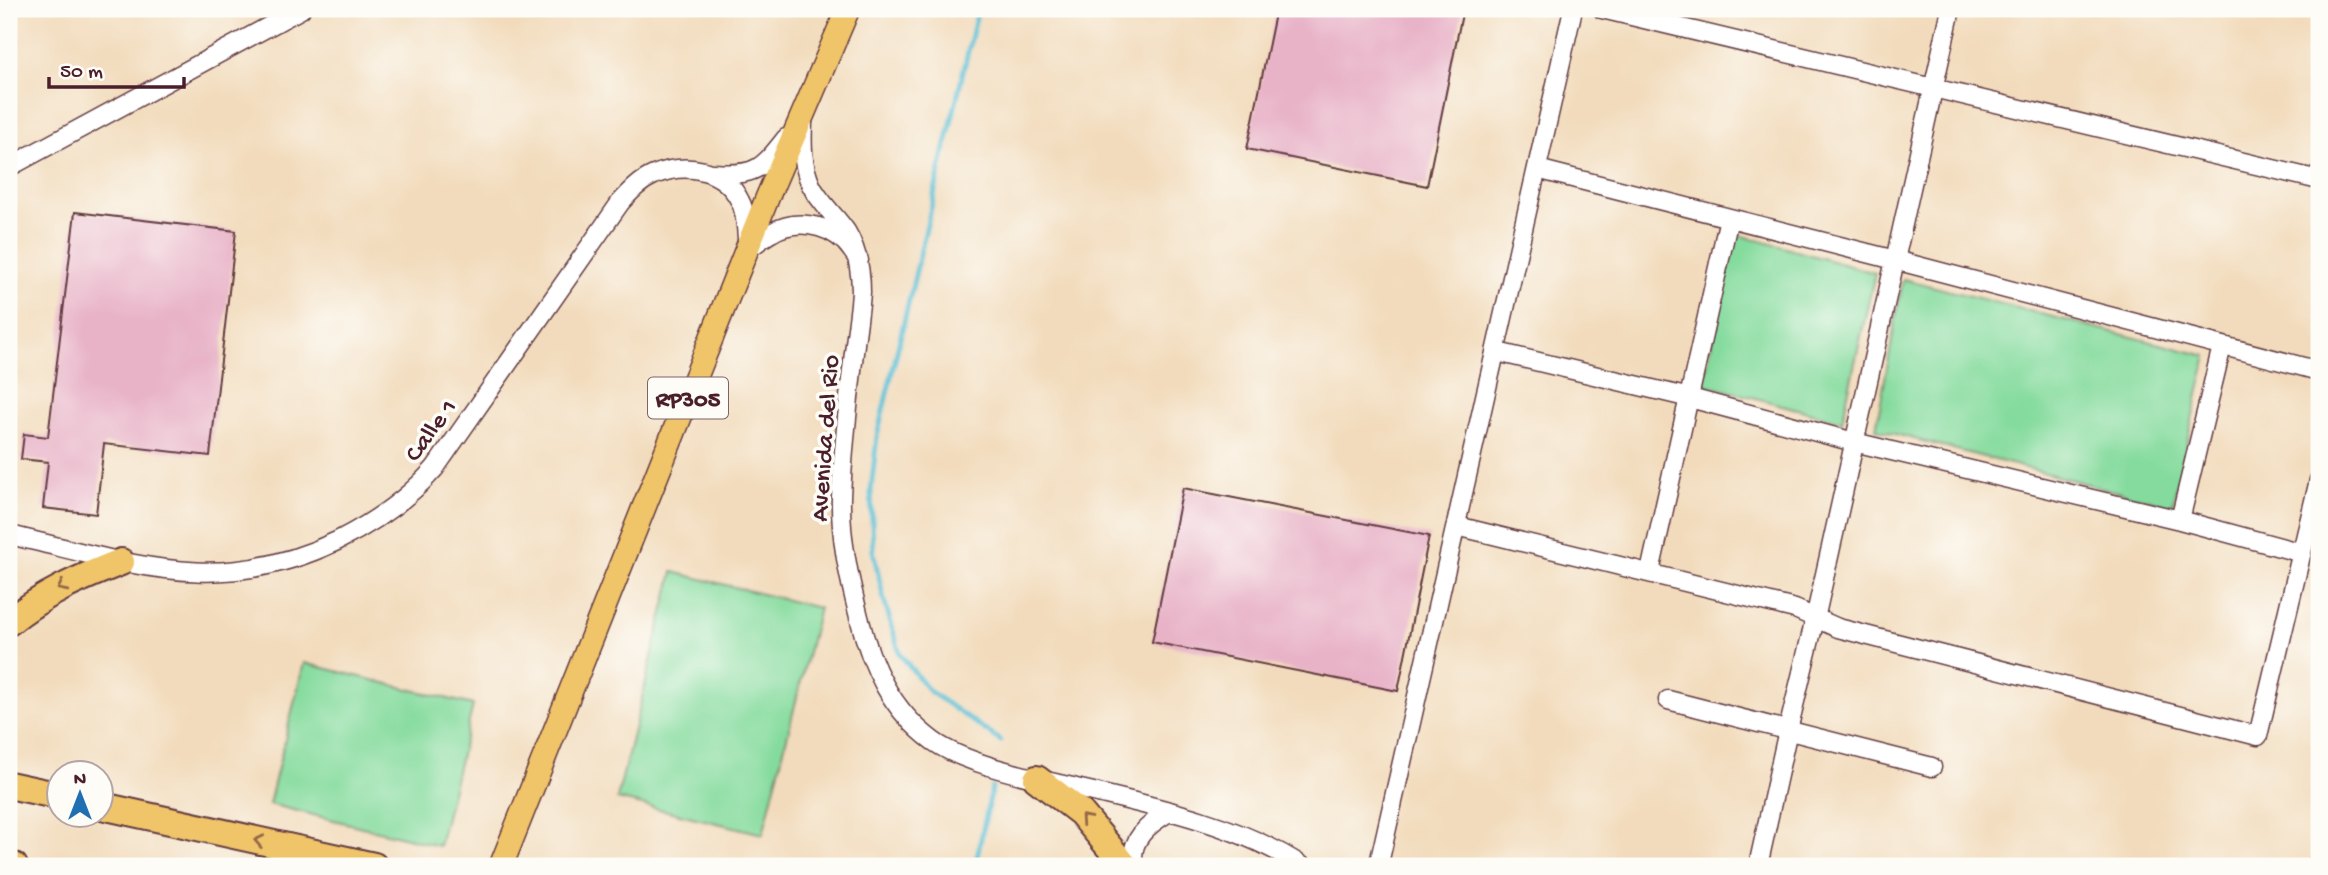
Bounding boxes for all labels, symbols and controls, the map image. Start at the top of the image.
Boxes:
scale bar [49,46,184,90]
text: 50 m [60,61,103,86]
street label: Avenida del Rio [806,354,849,523]
road number: RP305 [648,377,728,418]
street label: Calle 1 [400,394,466,469]
one-way arrow [57,578,69,592]
north arrow [46,760,116,830]
text: N [74,769,86,792]
one-way arrow [1081,814,1093,827]
one-way arrow [253,835,265,849]

